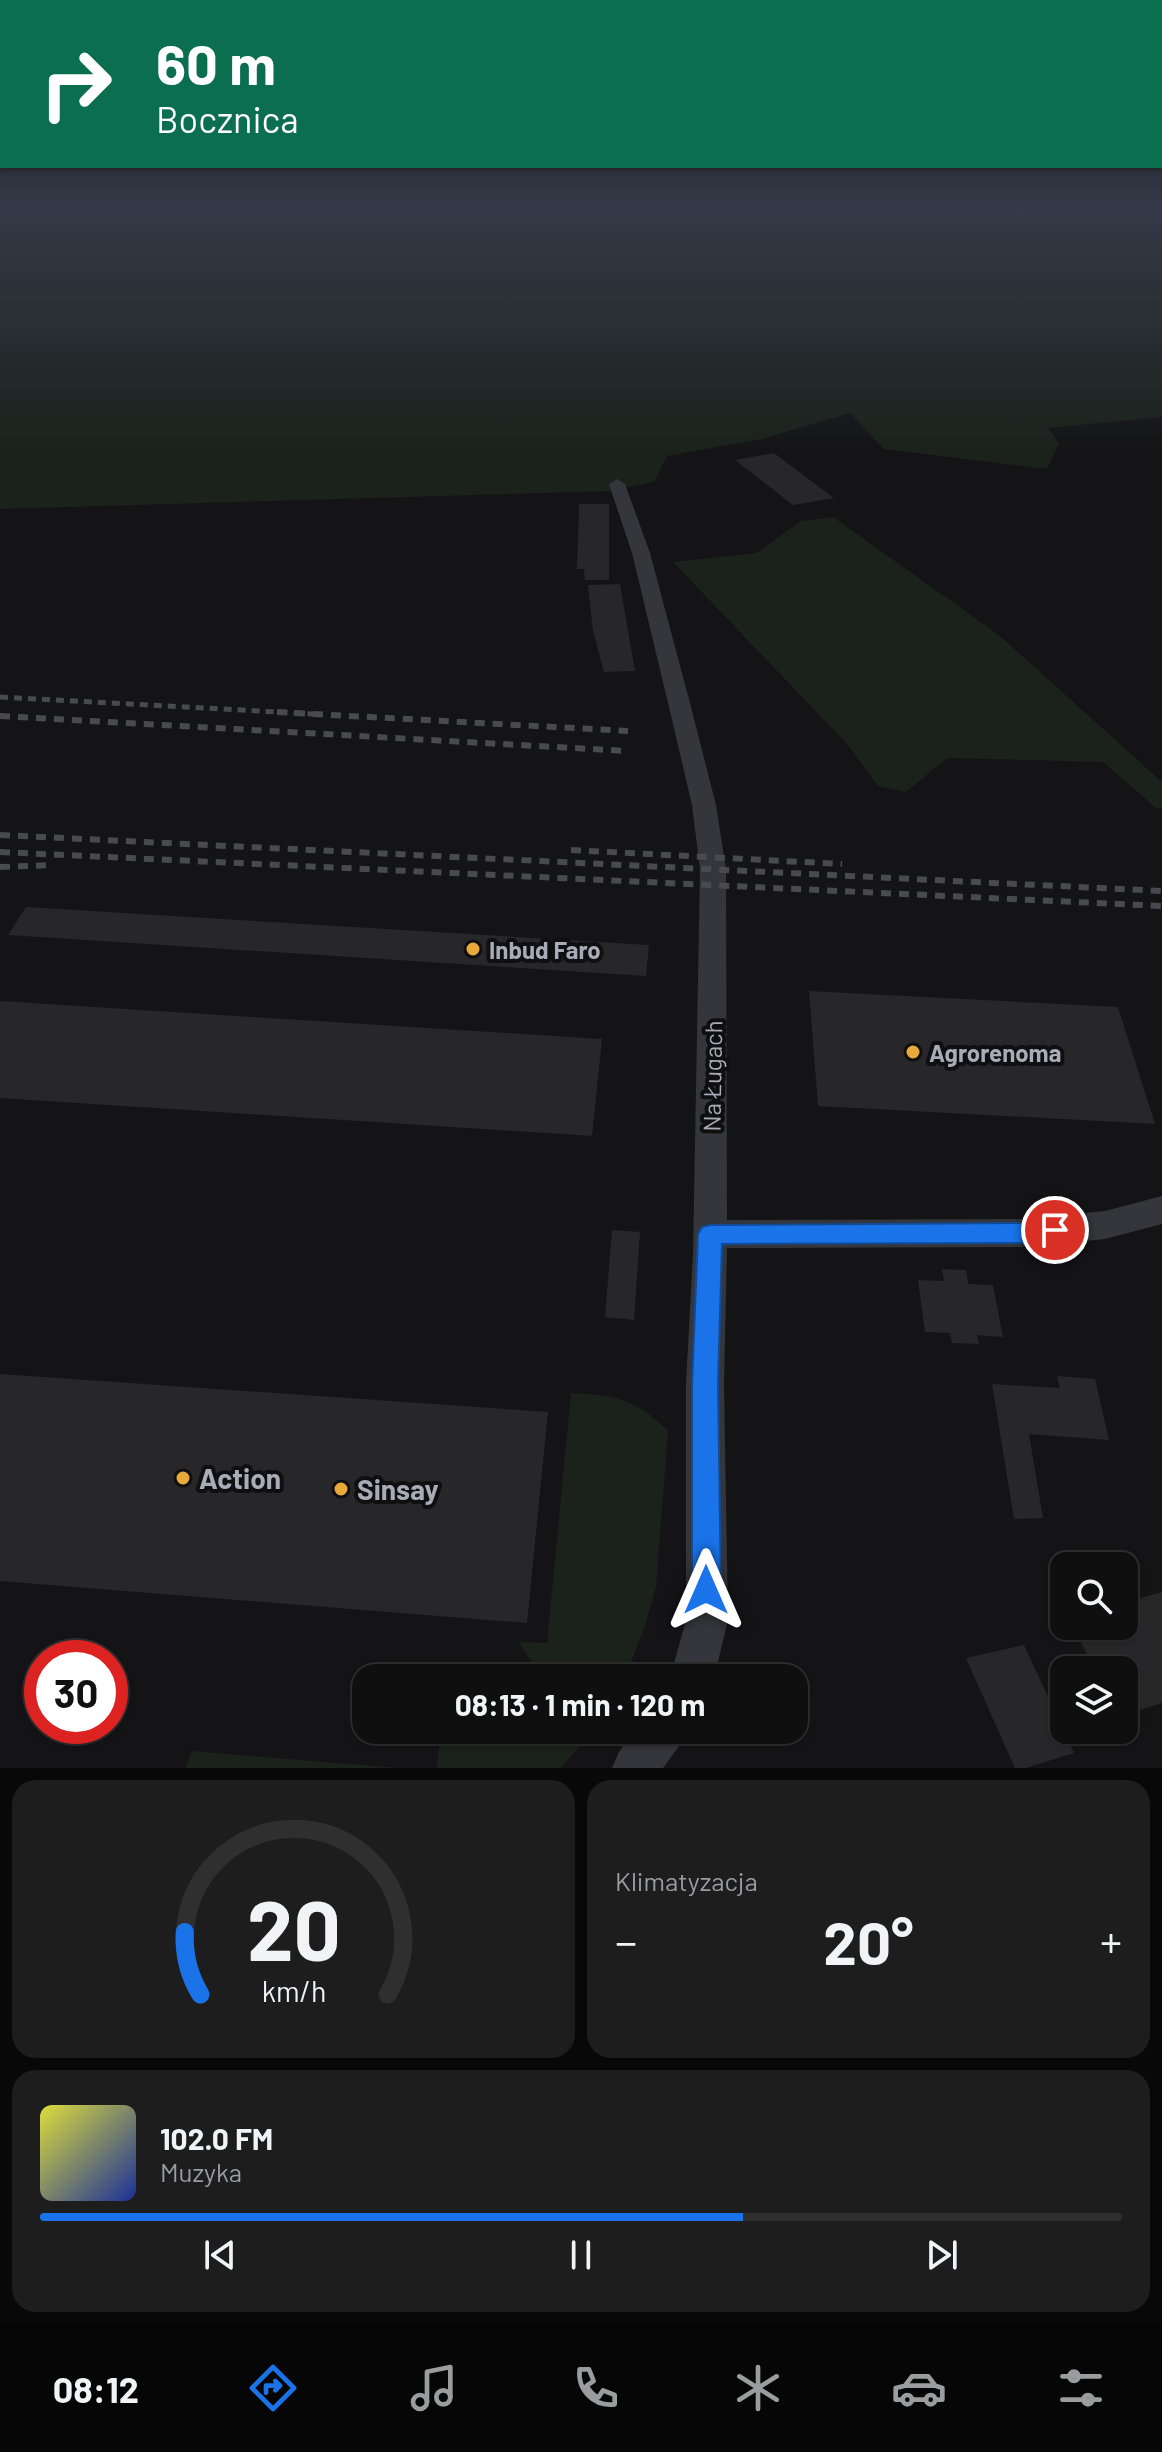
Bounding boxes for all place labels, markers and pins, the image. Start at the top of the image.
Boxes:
place label: Inbud Faro [489,935,601,964]
marker: Inbud Faro [464,940,482,958]
place label: Agrorenoma [929,1038,1061,1067]
marker: Agrorenoma [904,1043,922,1061]
pin [1021,1196,1089,1264]
place label: Action [199,1461,281,1495]
marker: Action [174,1469,192,1487]
place label: Sinsay [357,1472,439,1506]
marker: Sinsay [332,1480,350,1498]

